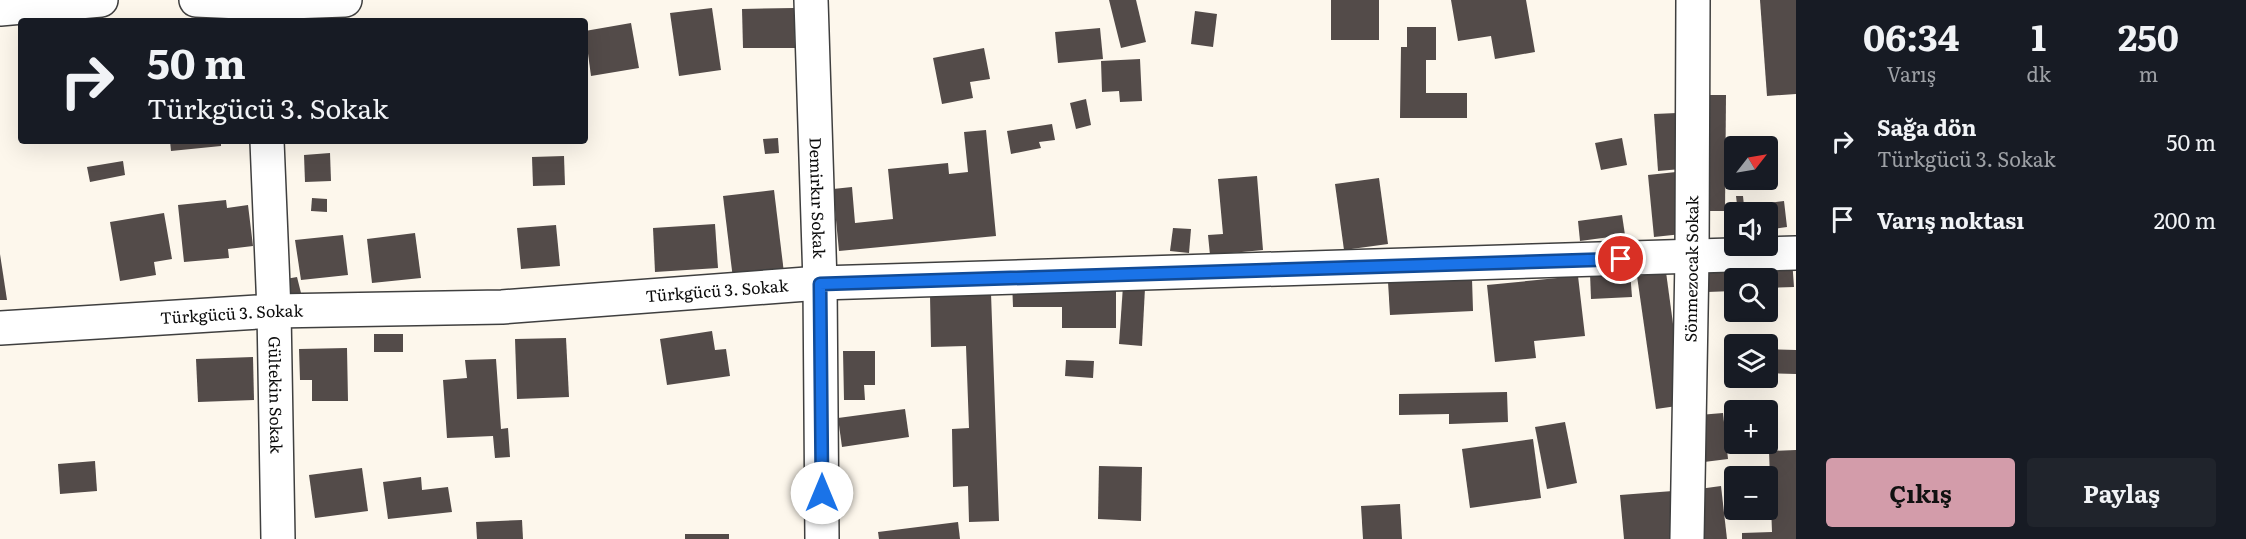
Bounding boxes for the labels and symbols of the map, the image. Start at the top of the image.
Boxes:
north arrow [1724,136,1778,190]
street label: Demirkır Sokak [804,137,832,259]
street label: Sönmezocak Sokak [1677,196,1703,342]
pin [1595,233,1646,284]
street label: Türkgücü 3. Sokak [644,272,789,307]
street label: Türkgücü 3. Sokak [159,297,303,329]
street label: Gültekin Sokak [263,336,290,454]
position arrow [790,461,854,525]

